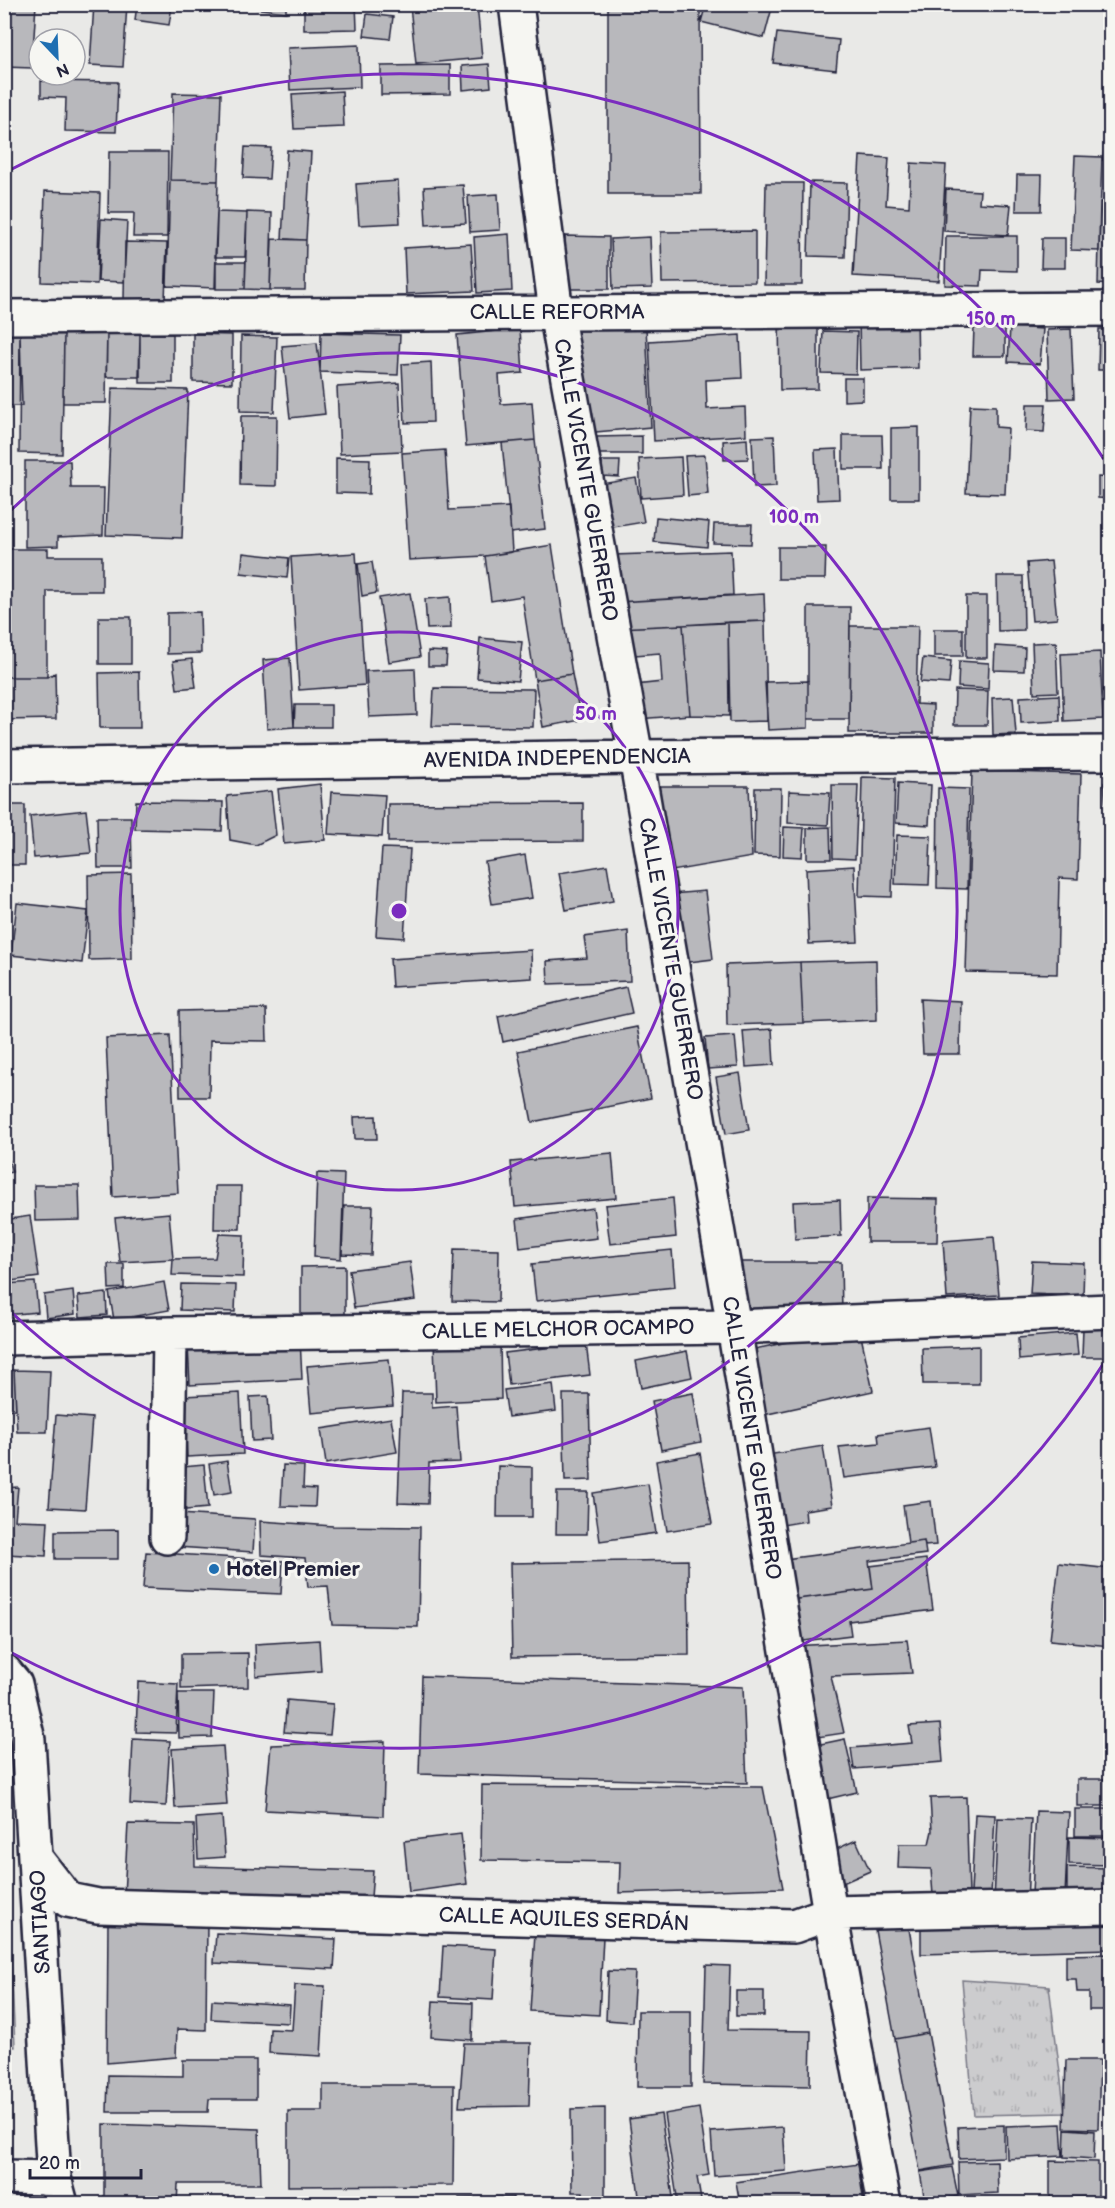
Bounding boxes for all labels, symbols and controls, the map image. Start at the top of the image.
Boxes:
north arrow [27,27,87,87]
text: N [53,58,72,81]
street label: CALLE REFORMA [470,300,644,325]
text: 150 m [966,309,1016,330]
street label: CALLE VICENTE GUERRERO [548,337,623,623]
text: 100 m [769,507,819,528]
text: 50 m [575,704,617,725]
street label: AVENIDA INDEPENDENCIA [423,744,691,773]
street label: CALLE VICENTE GUERRERO [633,816,708,1102]
centre of rings [389,901,409,921]
street label: CALLE VICENTE GUERRERO [717,1295,786,1582]
street label: CALLE MELCHOR OCAMPO [421,1315,695,1344]
place label: Hotel Premier [226,1557,360,1582]
marker: Hotel Premier [207,1562,221,1576]
street label: SANTIAGO [25,1869,56,1975]
street label: CALLE AQUILES SERDÁN [438,1903,690,1936]
scale bar [30,2142,141,2180]
text: 20 m [39,2153,80,2174]

